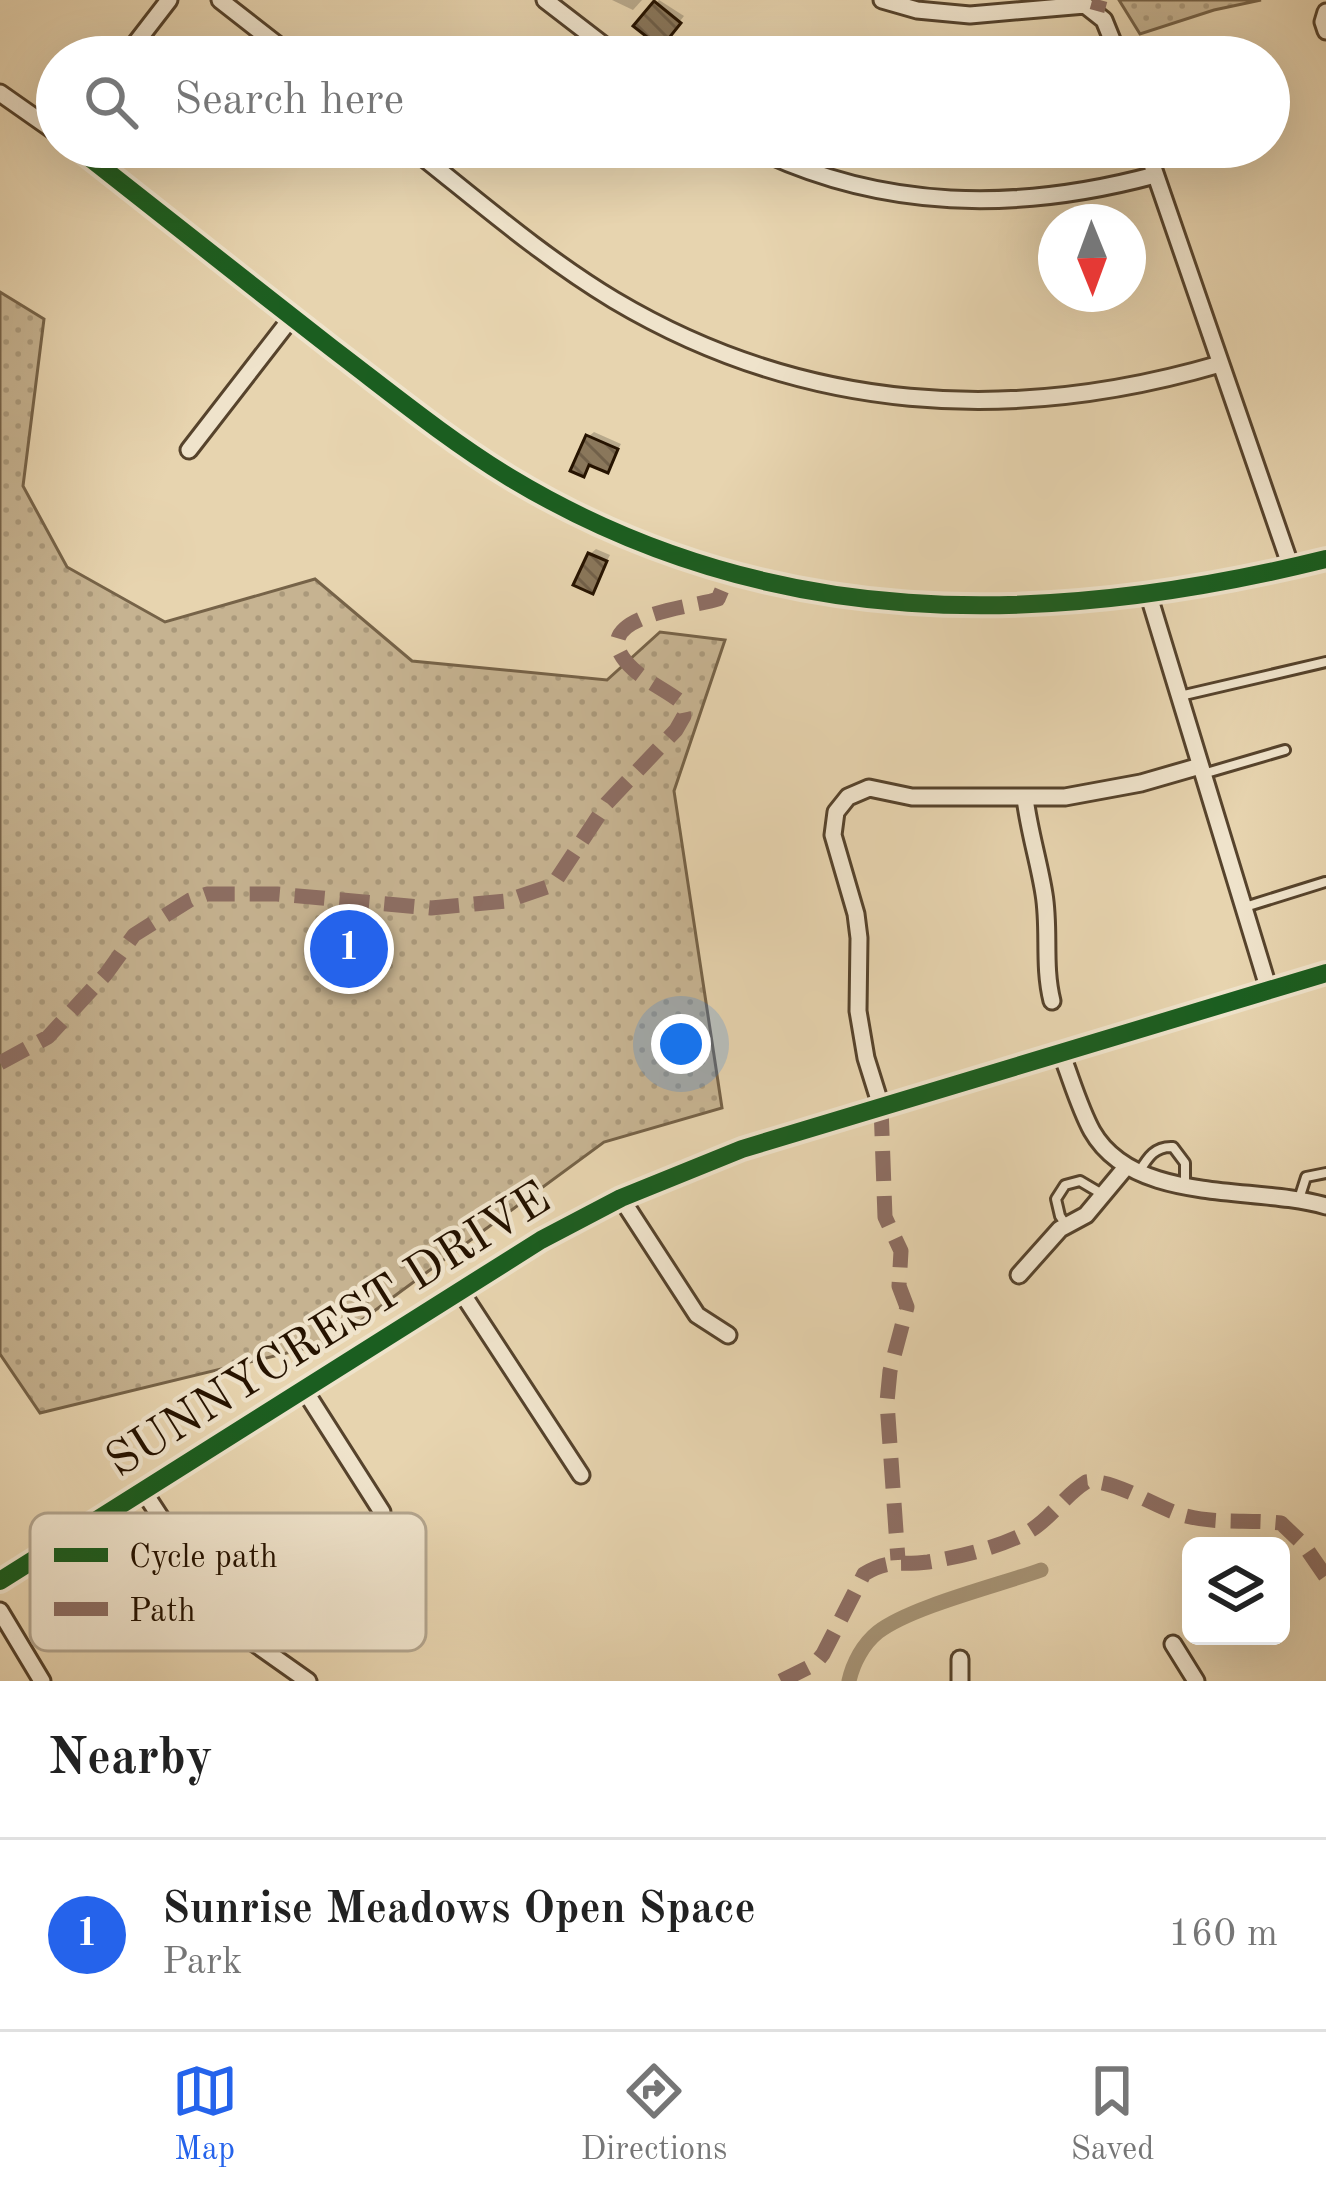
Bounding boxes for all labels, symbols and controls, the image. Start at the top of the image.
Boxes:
search box [36,36,1290,168]
icon: search [78,69,144,135]
text: Search here [174,79,404,124]
north arrow [1038,204,1146,312]
pin: 1 [310,904,388,994]
your location [651,1014,711,1074]
street label: SUNNYCREST DRIVE [99,1175,559,1487]
legend [30,1513,426,1651]
map controls [1182,1537,1290,1645]
button: layers [1182,1537,1290,1645]
text: Cycle path [129,1542,278,1575]
text: Path [129,1596,196,1629]
text: Nearby [48,1734,213,1785]
text: Sunrise Meadows Open Space [162,1888,756,1933]
text: 1 [76,1915,98,1954]
text: 160 m [1168,1915,1278,1954]
text: Park [162,1943,242,1982]
tab: Map [172,2058,238,2171]
tab: Directions [581,2058,727,2171]
tab: Saved [1070,2058,1154,2171]

